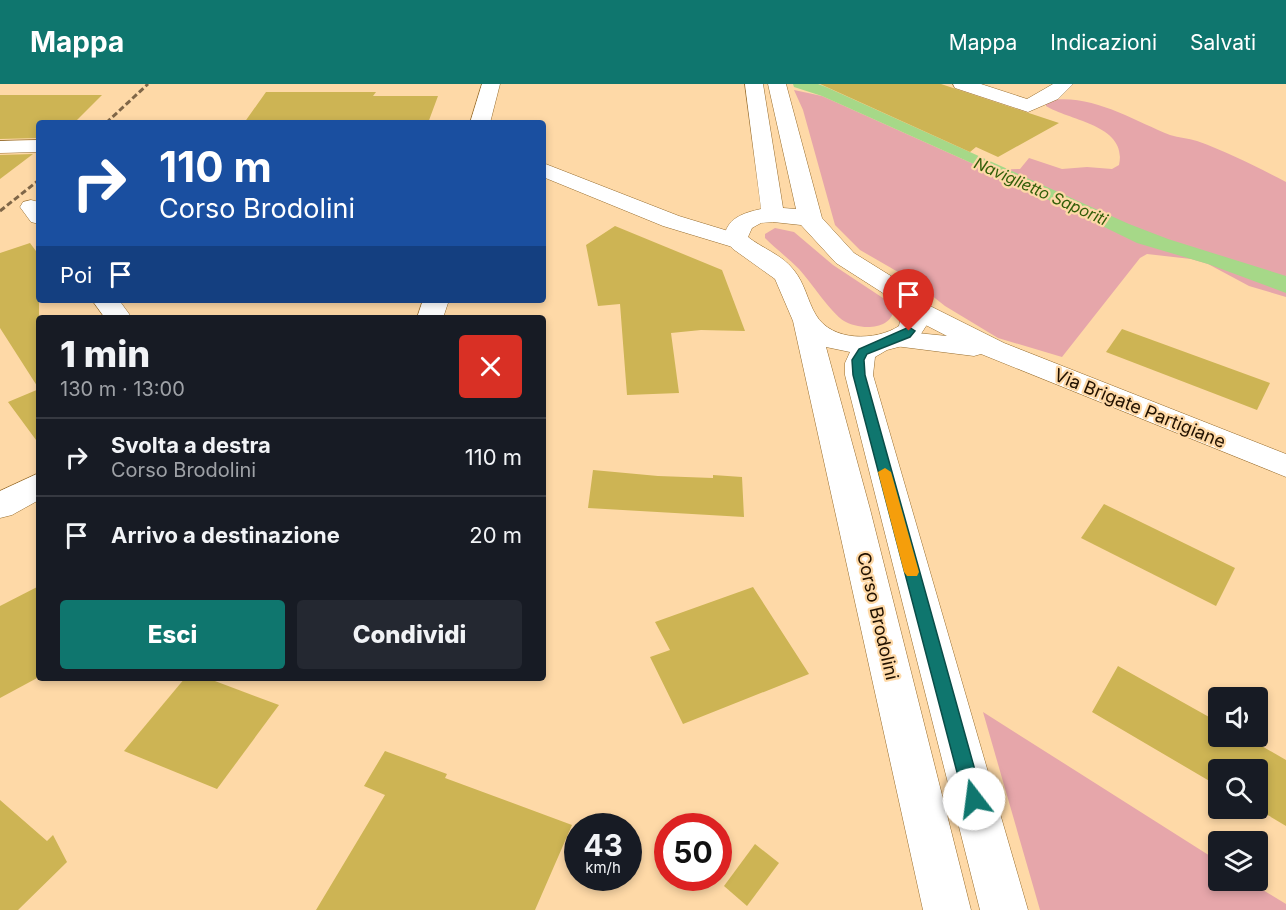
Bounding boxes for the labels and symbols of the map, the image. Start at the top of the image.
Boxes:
water label: Naviglietto Saporiti [971,153,1112,230]
pin [883,269,934,331]
street label: Via Brigate Partigiane [1051,364,1229,452]
street label: Corso Brodolini [853,550,903,682]
position arrow [942,767,1006,831]
speed limit sign: 50 [654,813,732,891]

